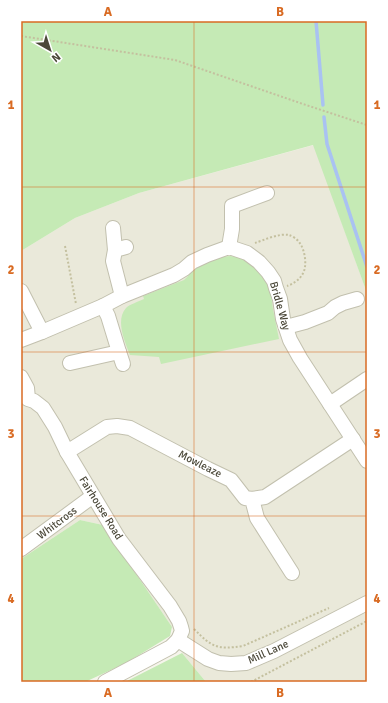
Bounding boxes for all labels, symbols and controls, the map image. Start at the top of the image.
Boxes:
text: A [104,4,113,20]
text: B [276,4,284,20]
north arrow [30,30,70,70]
text: N [49,50,63,65]
text: 1 [7,97,15,113]
text: 1 [373,97,381,113]
text: 2 [7,262,15,278]
text: 2 [373,262,381,278]
street label: Bridle Way [267,280,293,333]
text: 3 [7,426,15,442]
text: 3 [373,426,381,442]
street label: Mowleaze [176,448,224,480]
street label: Fairhouse Road [76,474,126,542]
street label: Whitcross [35,504,80,542]
text: 4 [7,591,15,607]
text: 4 [373,591,381,607]
street label: Mill Lane [246,637,290,667]
text: A [104,685,113,701]
text: B [276,685,284,701]

